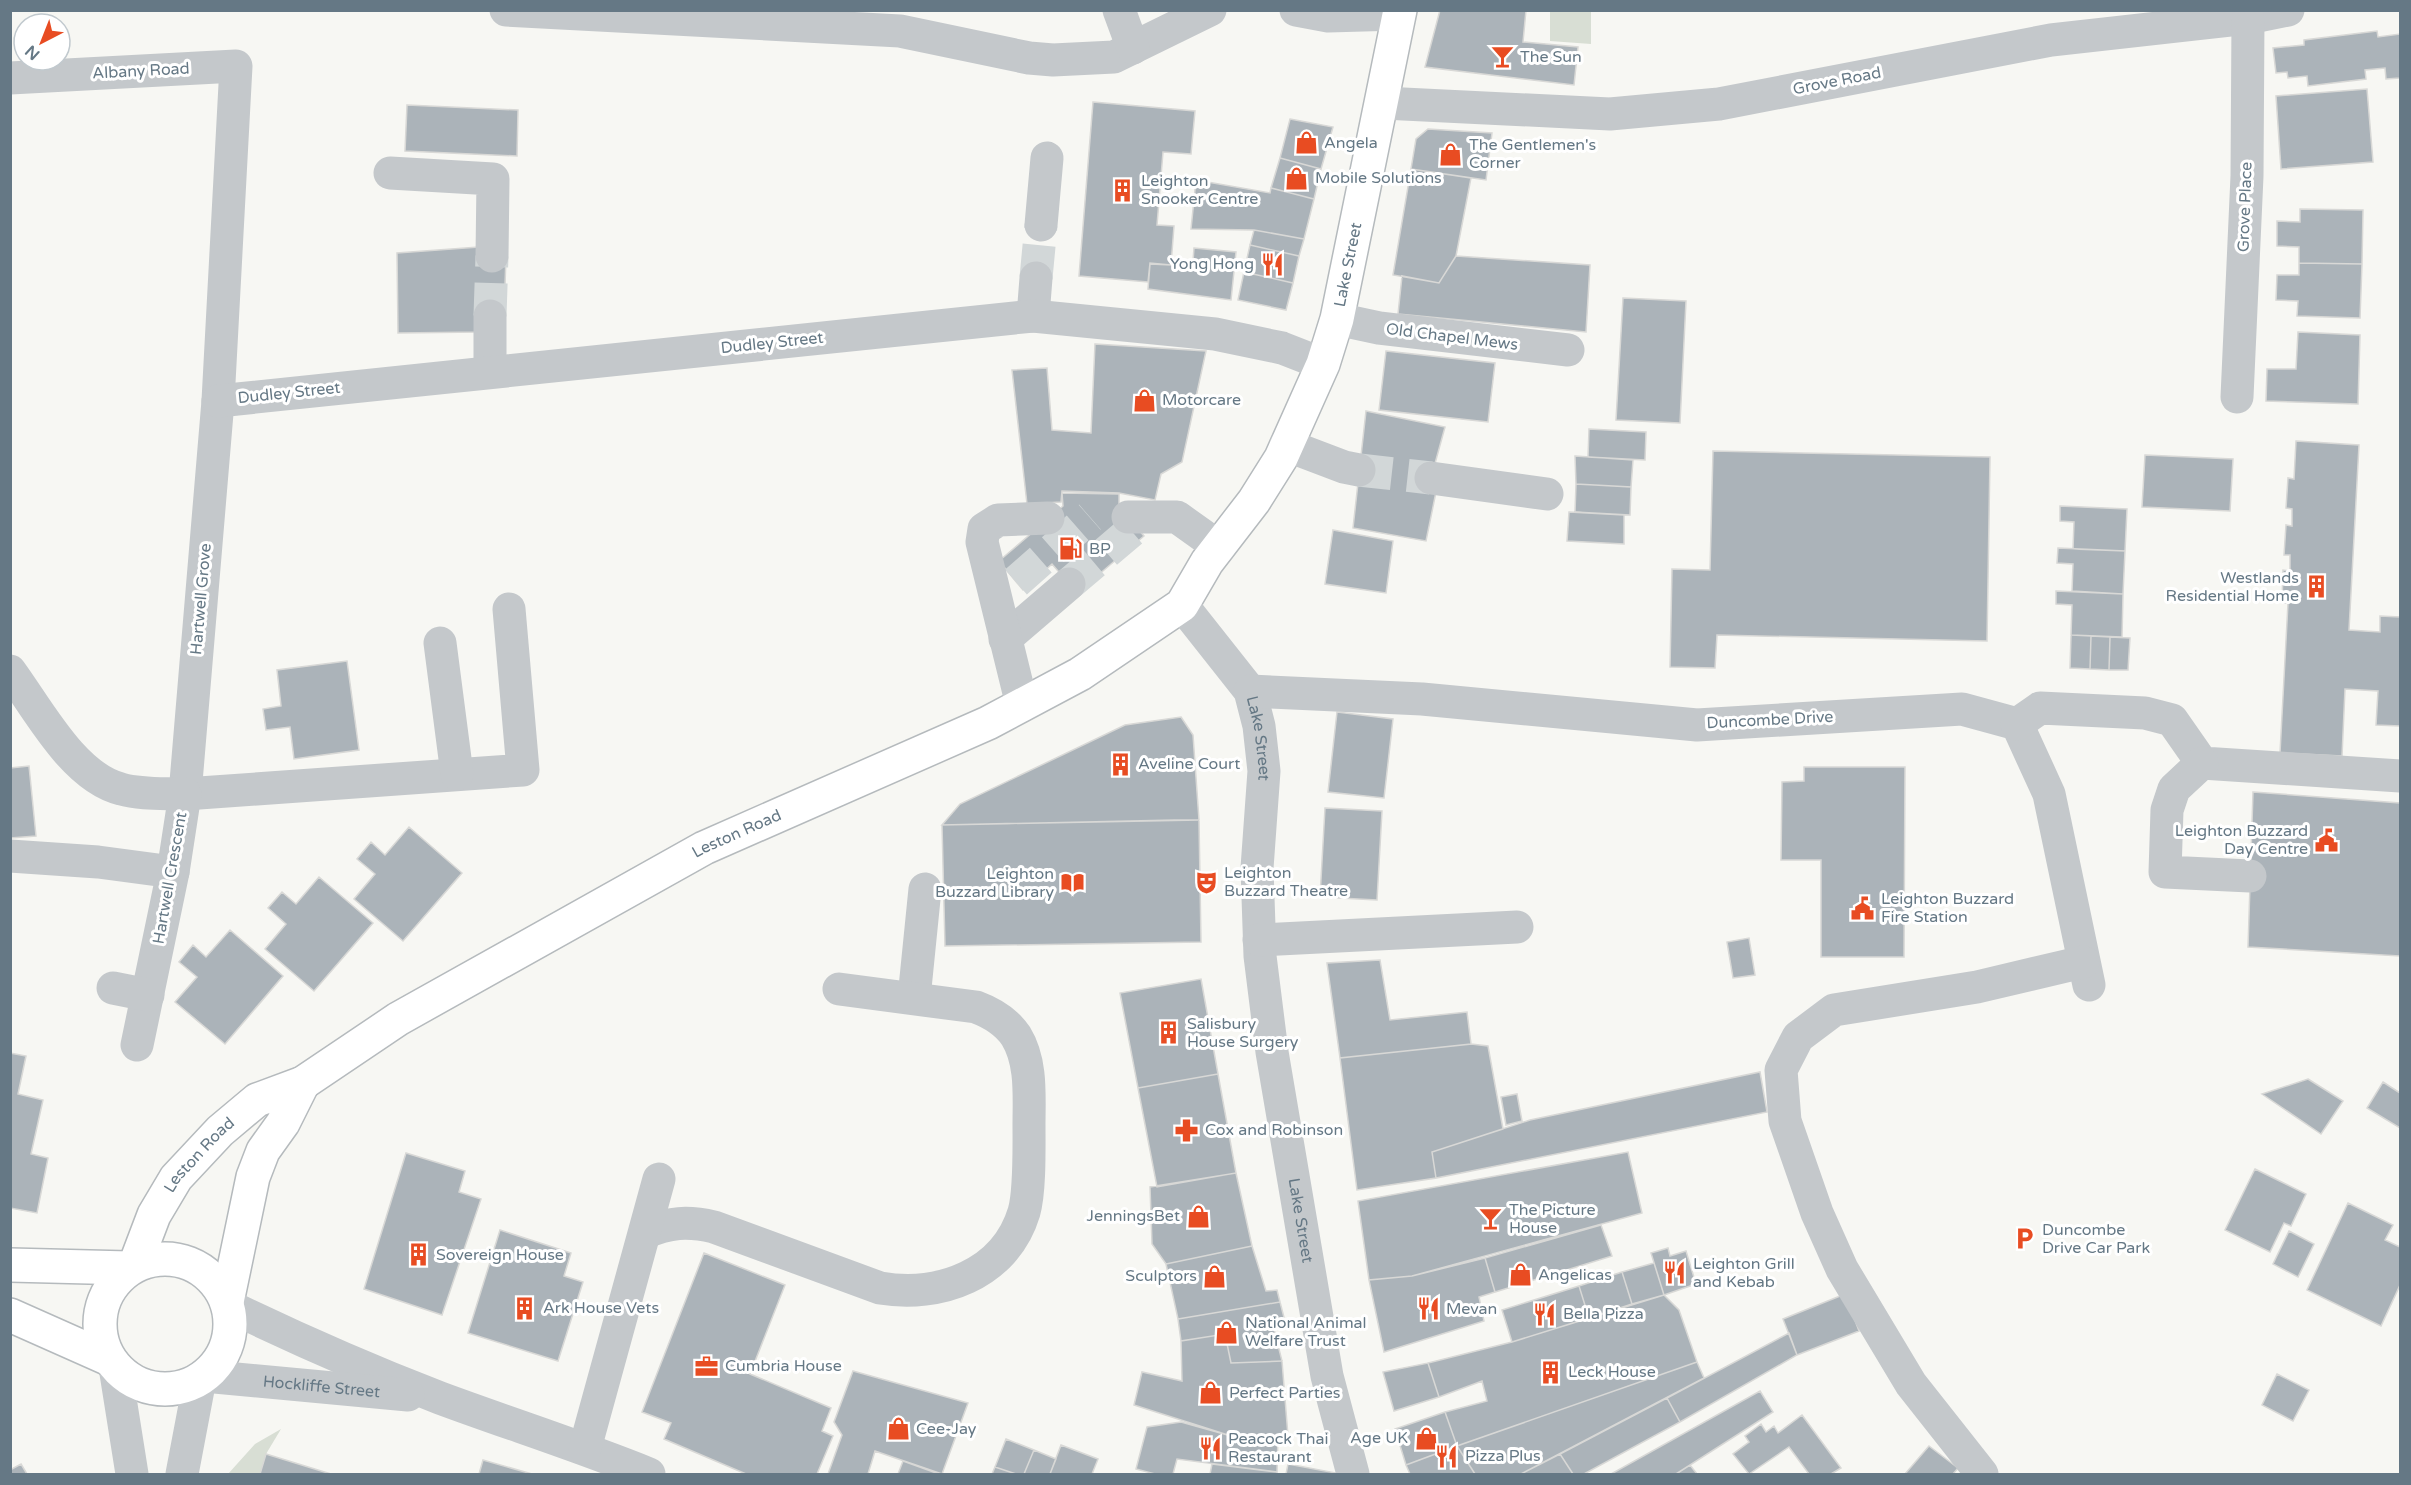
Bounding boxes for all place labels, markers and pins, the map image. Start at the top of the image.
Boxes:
bar icon: The Sun [1489,44,1515,70]
place label: The Sun [1520,47,1582,67]
shop icon: Angela [1293,130,1319,156]
place label: Angela [1324,133,1378,153]
place label: The Gentlemen's Corner [1469,135,1596,173]
shop icon: The Gentlemen's Corner [1438,141,1464,167]
shop icon: Mobile Solutions [1284,165,1310,191]
place label: Mobile Solutions [1315,168,1442,188]
place label: Leighton Snooker Centre [1141,171,1258,209]
building icon: Leighton Snooker Centre [1110,177,1136,203]
restaurant icon: Yong Hong [1259,251,1285,277]
place label: Yong Hong [1170,254,1254,274]
shop icon: Motorcare [1131,387,1157,413]
place label: Motorcare [1162,390,1241,410]
fuel station icon: BP [1058,536,1084,562]
place label: BP [1089,539,1111,559]
place label: Westlands Residential Home [2166,568,2299,606]
building icon: Westlands Residential Home [2304,574,2330,600]
building icon: Aveline Court [1107,751,1133,777]
place label: Aveline Court [1138,754,1240,774]
place label: Leighton Buzzard Day Centre [2175,821,2308,859]
public building icon: Leighton Buzzard Day Centre [2313,827,2339,853]
place label: Leighton Buzzard Theatre [1224,863,1348,901]
place label: Leighton Buzzard Library [935,864,1054,902]
theatre icon: Leighton Buzzard Theatre [1193,869,1219,895]
library icon: Leighton Buzzard Library [1059,870,1085,896]
place label: Leighton Buzzard Fire Station [1881,889,2014,927]
public building icon: Leighton Buzzard Fire Station [1850,895,1876,921]
place label: Salisbury House Surgery [1187,1014,1299,1052]
building icon: Salisbury House Surgery [1156,1020,1182,1046]
pharmacy icon: Cox and Robinson [1174,1117,1200,1143]
place label: Cox and Robinson [1205,1120,1343,1140]
place label: The Picture House [1509,1200,1596,1238]
shop icon: JenningsBet [1185,1203,1211,1229]
place label: JenningsBet [1086,1206,1180,1226]
bar icon: The Picture House [1478,1206,1504,1232]
place label: Duncombe Drive Car Park [2042,1220,2150,1258]
parking icon: Duncombe Drive Car Park [2011,1226,2037,1252]
building icon: Sovereign House [405,1242,431,1268]
place label: Sovereign House [436,1245,564,1265]
place label: Leighton Grill and Kebab [1693,1254,1795,1292]
restaurant icon: Leighton Grill and Kebab [1662,1260,1688,1286]
shop icon: Angelicas [1507,1262,1533,1288]
shop icon: Sculptors [1202,1263,1228,1289]
place label: Angelicas [1538,1265,1612,1285]
place label: Sculptors [1125,1266,1197,1286]
building icon: Ark House Vets [512,1295,538,1321]
restaurant icon: Mevan [1415,1296,1441,1322]
place label: Ark House Vets [543,1298,659,1318]
place label: Mevan [1446,1299,1497,1319]
restaurant icon: Bella Pizza [1532,1301,1558,1327]
place label: Bella Pizza [1563,1304,1644,1324]
place label: National Animal Welfare Trust [1245,1313,1367,1351]
shop icon: National Animal Welfare Trust [1214,1319,1240,1345]
office icon: Cumbria House [694,1353,720,1379]
place label: Cumbria House [725,1356,842,1376]
building icon: Leck House [1537,1359,1563,1385]
place label: Leck House [1568,1362,1656,1382]
shop icon: Perfect Parties [1198,1380,1224,1406]
place label: Perfect Parties [1229,1383,1341,1403]
shop icon: Cee-Jay [885,1416,911,1442]
place label: Cee-Jay [916,1419,977,1439]
shop icon: Age UK [1413,1425,1439,1451]
place label: Age UK [1350,1428,1408,1448]
place label: Peacock Thai Restaurant [1228,1429,1329,1467]
restaurant icon: Peacock Thai Restaurant [1197,1435,1223,1461]
restaurant icon: Pizza Plus [1434,1443,1460,1469]
place label: Pizza Plus [1465,1446,1541,1466]

